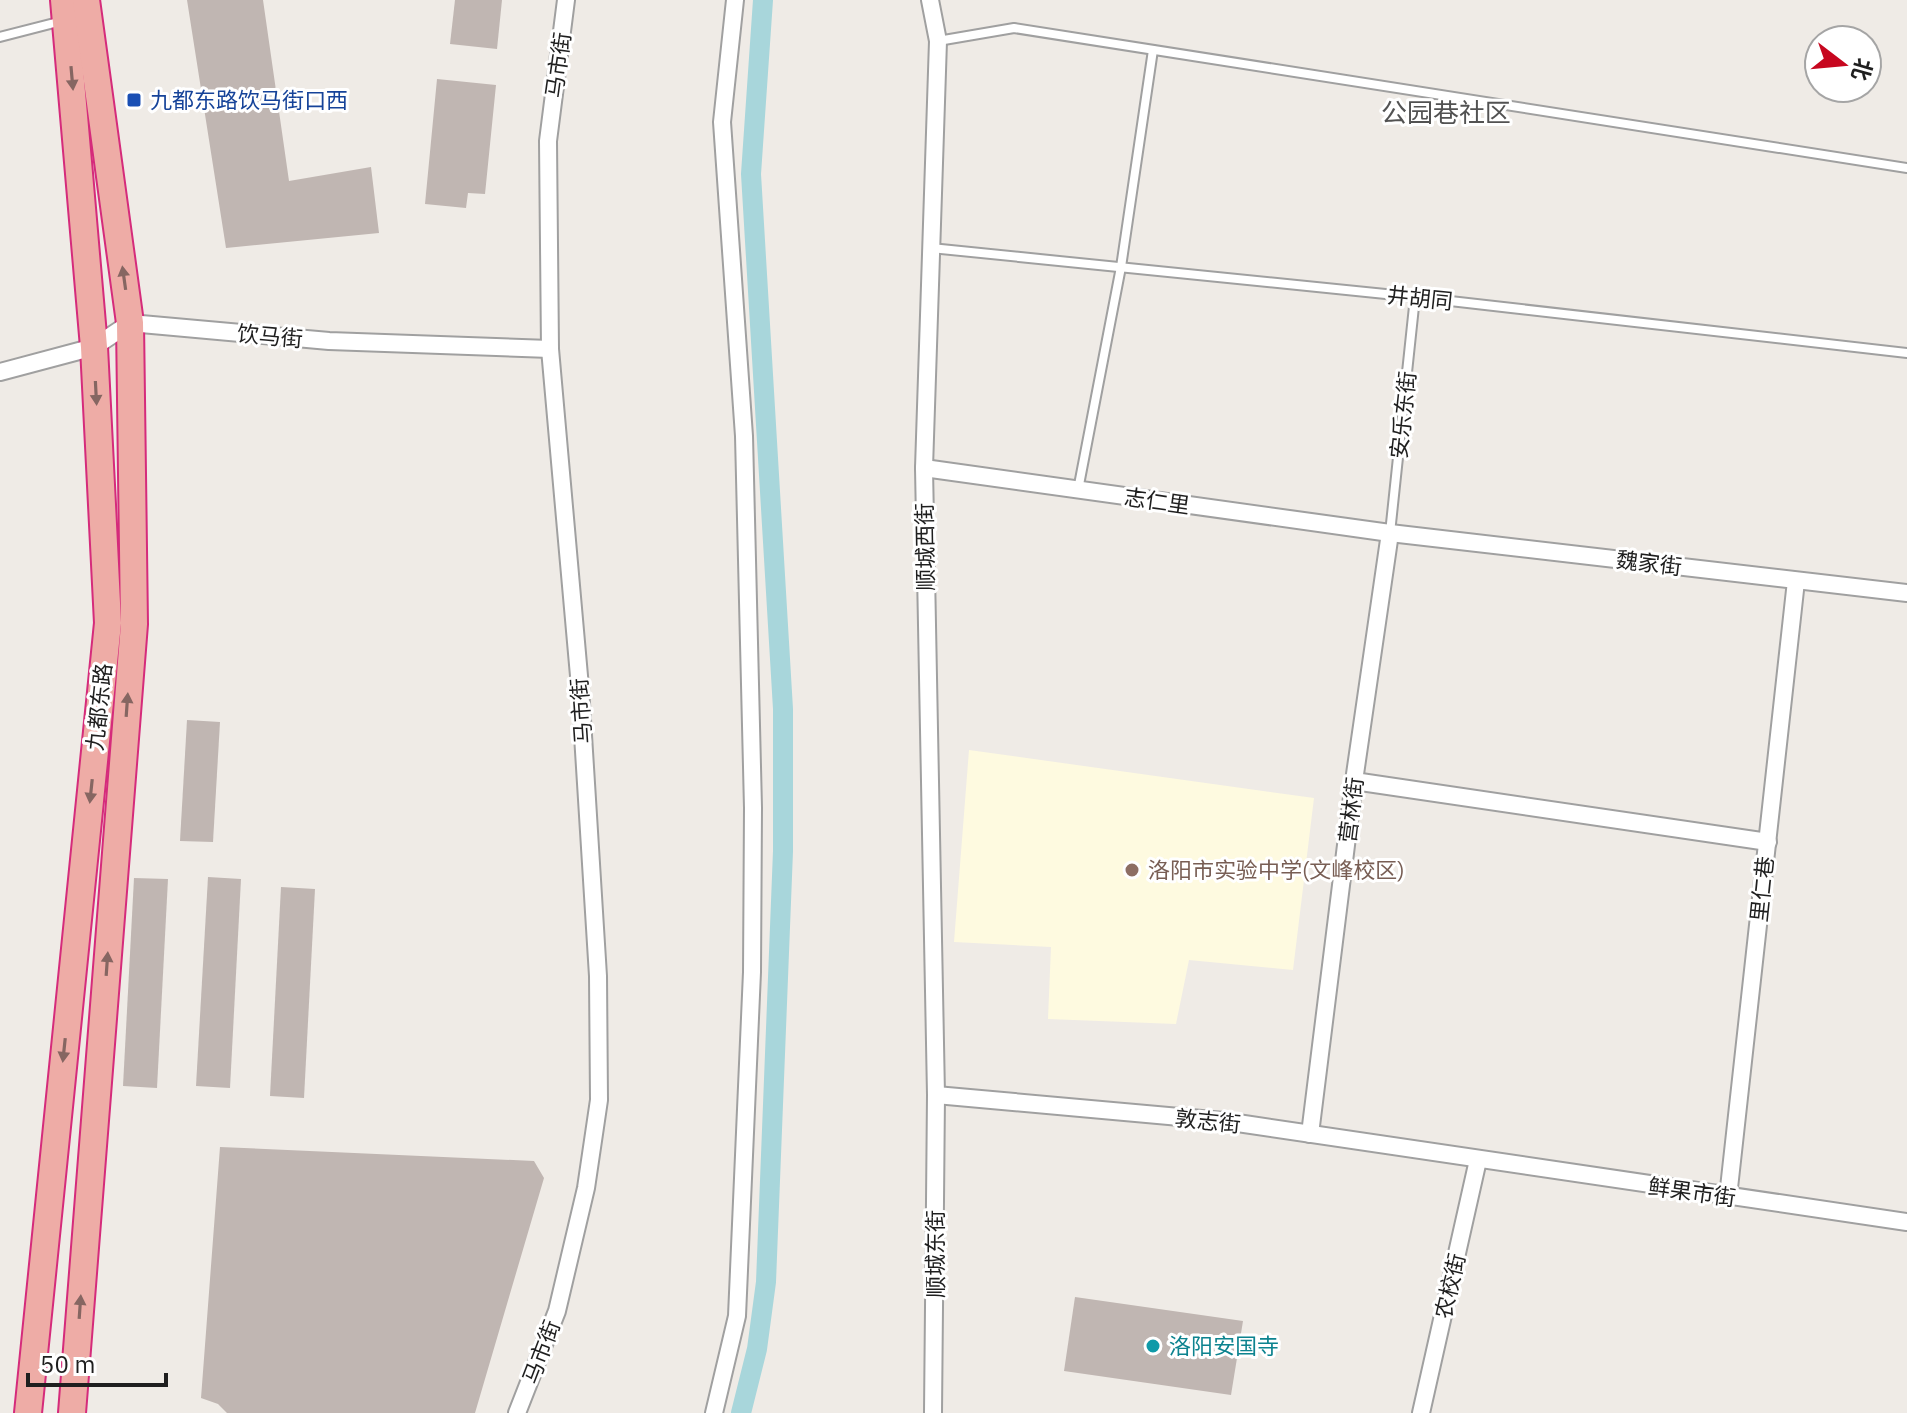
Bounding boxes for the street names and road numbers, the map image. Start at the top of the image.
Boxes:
street label: 马市街 [539,30,576,100]
street label: 井胡同 [1386,280,1454,315]
street label: 饮马街 [236,318,304,353]
street label: 安乐东街 [1383,370,1422,460]
street label: 志仁里 [1122,482,1192,519]
street label: 顺城西街 [909,503,940,591]
street label: 魏家街 [1615,544,1684,581]
street label: 九都东路 [79,662,118,752]
street label: 马市街 [564,677,597,745]
street label: 营林街 [1332,775,1369,844]
street label: 里仁巷 [1744,855,1779,923]
street label: 敦志街 [1174,1103,1242,1138]
street label: 鲜果市街 [1646,1171,1738,1212]
street label: 顺城东街 [920,1210,949,1298]
street label: 农校街 [1428,1250,1471,1321]
street label: 马市街 [515,1316,566,1388]

